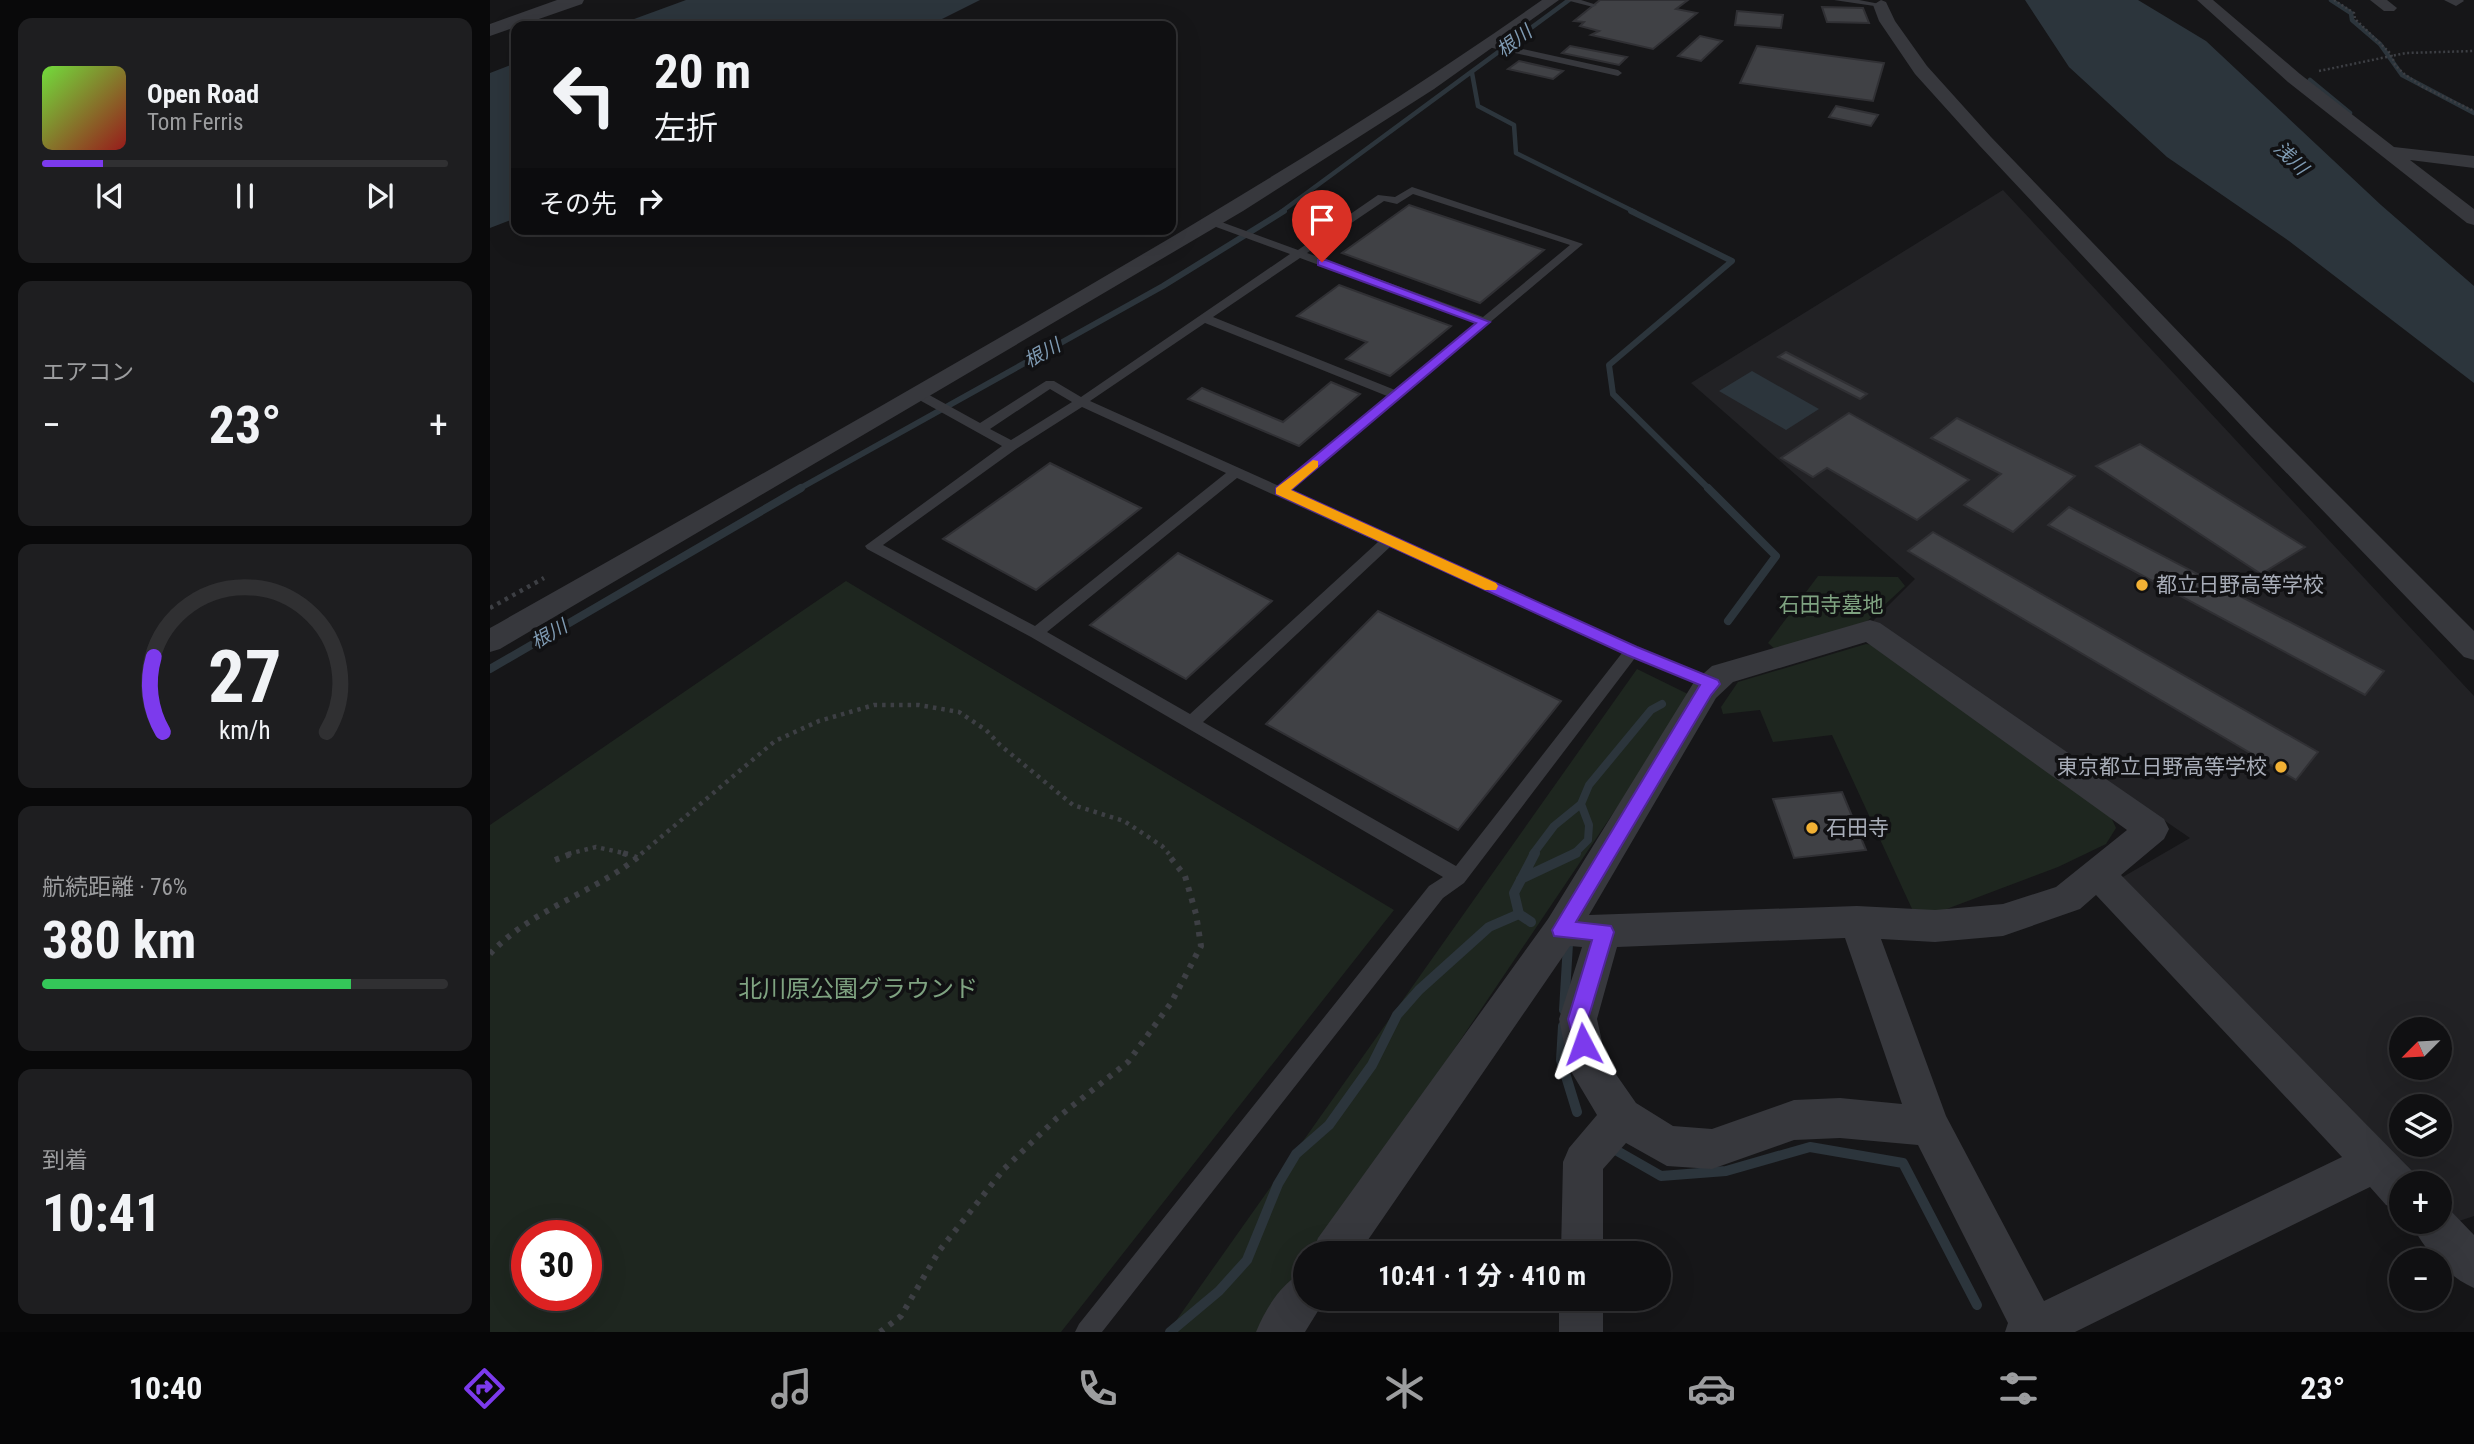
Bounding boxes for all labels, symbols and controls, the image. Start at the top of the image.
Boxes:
water label: 根川 [1492,19,1538,62]
text: 20 m [654,43,751,100]
icon: left [539,49,630,140]
text: Open Road [147,79,259,109]
text: Tom Ferris [147,109,243,136]
text: 左折 [654,109,718,147]
water label: 浅川 [2269,137,2314,181]
icon: previous [91,177,129,215]
icon: pause [226,177,264,215]
icon: next [361,177,399,215]
icon: right [631,182,669,220]
text: その先 [539,189,617,219]
pin [1292,190,1352,262]
icon: arrive [1303,201,1341,239]
water label: 根川 [1020,333,1066,372]
text: エアコン [42,359,134,386]
text: 23° [209,395,281,456]
text: − [42,403,61,447]
text: + [429,403,448,447]
place label: 都立日野高等学校 [2156,573,2324,597]
marker: 都立日野高等学校 [2134,577,2150,593]
park label: 石田寺墓地 [1779,593,1884,617]
water label: 根川 [527,614,573,653]
text: 27 [208,634,282,720]
text: km/h [219,716,271,745]
place label: 東京都立日野高等学校 [2057,755,2267,779]
marker: 東京都立日野高等学校 [2273,759,2289,775]
place label: 石田寺 [1826,816,1889,840]
marker: 石田寺 [1804,820,1820,836]
text: 航続距離 · 76% [42,874,187,901]
text: 380 km [42,910,196,971]
park label: 北川原公園グラウンド [738,975,978,1003]
position arrow [1546,1007,1620,1081]
north arrow [2389,1017,2452,1080]
map controls [2389,1017,2452,1311]
button: layers [2389,1094,2452,1157]
text: 到着 [42,1147,88,1174]
button: + [2389,1171,2452,1234]
text: 10:41 [42,1183,161,1244]
speed limit sign: 30 [511,1220,602,1311]
button: − [2389,1248,2452,1311]
text: 10:41 · 1 分 · 410 m [1378,1261,1586,1291]
icon: directions [460,1364,509,1413]
icon: music [767,1364,816,1413]
icon: phone [1073,1364,1122,1413]
icon: climate [1380,1364,1429,1413]
icon: car [1687,1364,1736,1413]
icon: filters [1994,1364,2043,1413]
text: 10:40 [129,1369,202,1407]
text: 23° [2300,1369,2345,1407]

